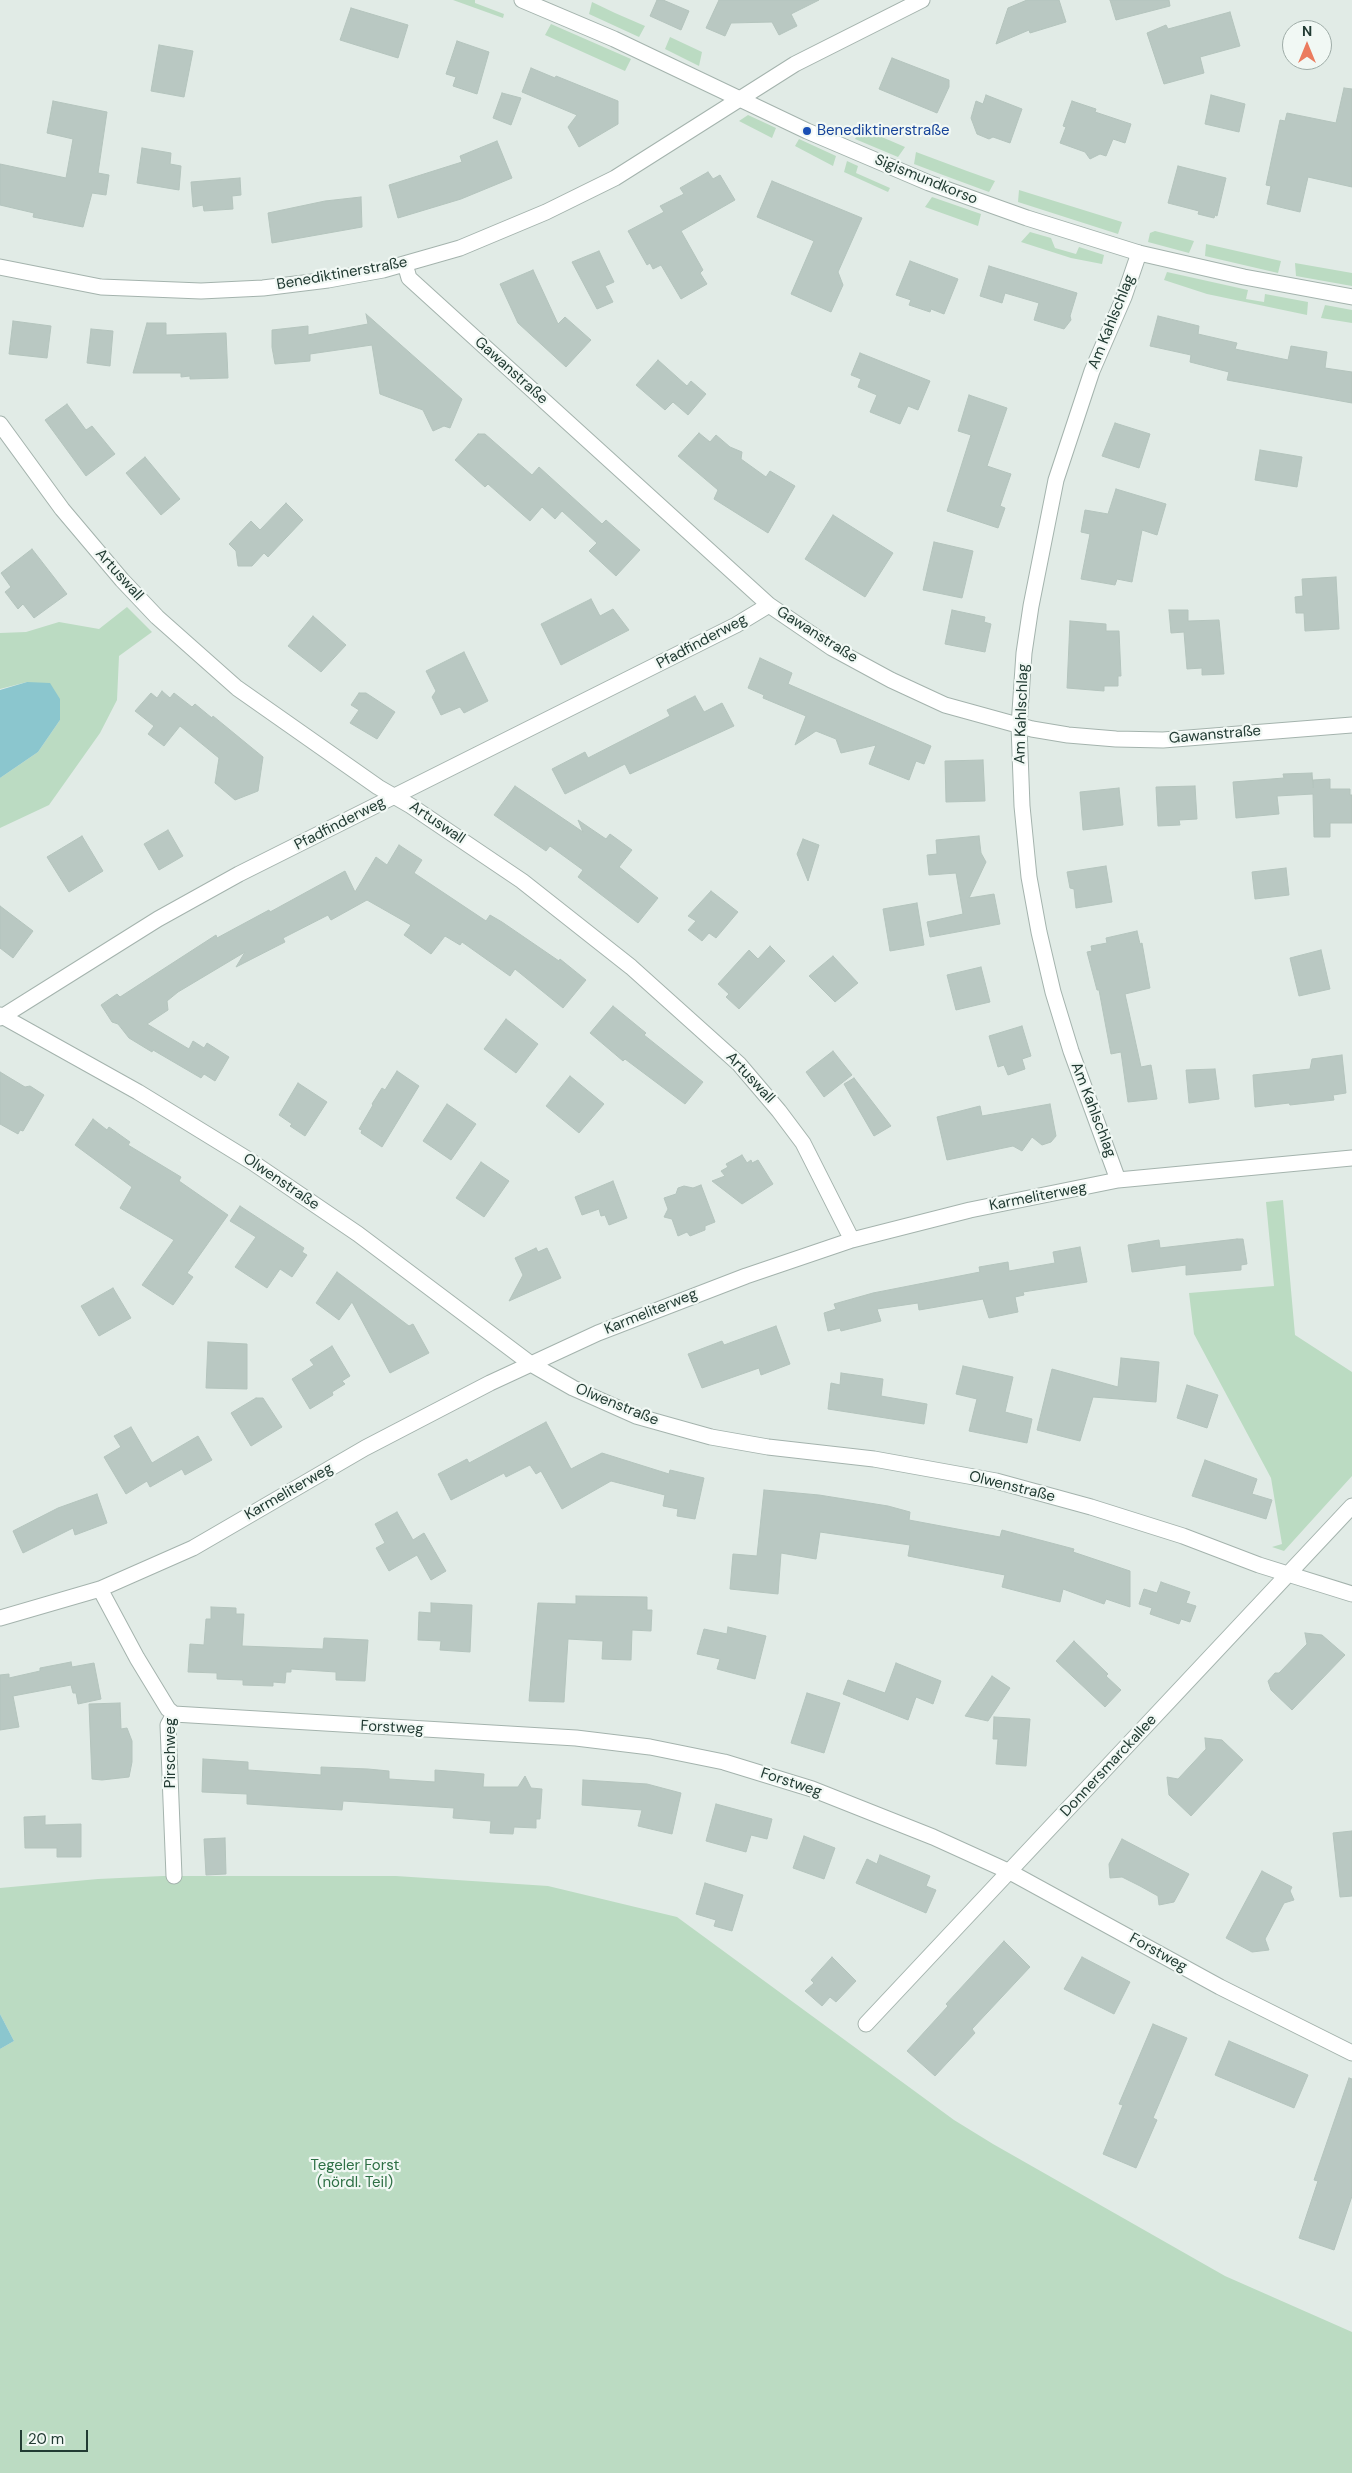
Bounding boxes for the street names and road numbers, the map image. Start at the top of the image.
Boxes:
street label: Sigismundkorso [872,151,980,209]
street label: Benediktinerstraße [275,254,409,294]
street label: Am Kahlschlag [1085,272,1139,372]
street label: Gawanstraße [471,333,551,409]
street label: Artuswall [91,545,147,605]
street label: Gawanstraße [773,603,861,667]
street label: Pfadfinderweg [654,611,750,673]
street label: Am Kahlschlag [1011,663,1033,765]
street label: Gawanstraße [1168,722,1262,748]
street label: Pfadfinderweg [292,793,388,855]
street label: Artuswall [406,798,468,848]
street label: Artuswall [722,1049,778,1107]
street label: Am Kahlschlag [1067,1060,1119,1160]
street label: Olwenstraße [239,1150,323,1214]
street label: Karmeliterweg [988,1179,1088,1215]
street label: Karmeliterweg [602,1285,700,1339]
street label: Olwenstraße [573,1380,661,1430]
street label: Karmeliterweg [242,1460,336,1524]
street label: Olwenstraße [967,1468,1057,1506]
street label: Donnersmarckallee [1057,1711,1161,1821]
street label: Forstweg [360,1717,424,1739]
street label: Pirschweg [162,1718,180,1788]
street label: Forstweg [758,1765,824,1801]
street label: Forstweg [1126,1930,1190,1976]

